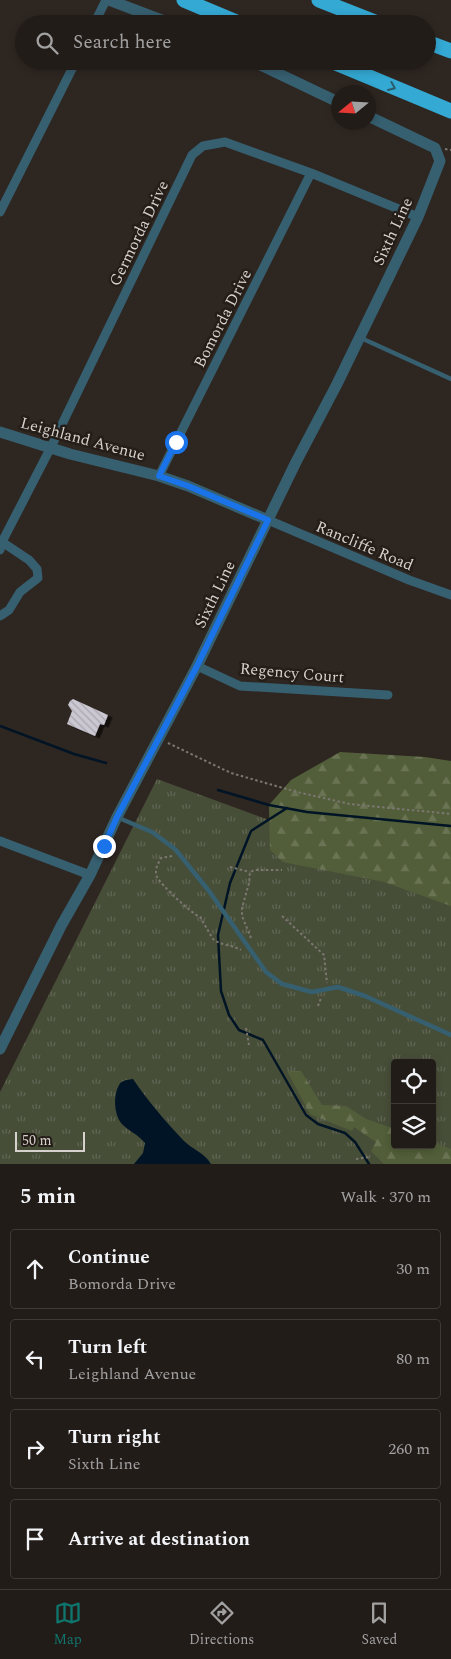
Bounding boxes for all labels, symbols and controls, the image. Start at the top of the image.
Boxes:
search box [15,15,436,70]
text: Search here [73,28,172,57]
icon: search [33,29,61,57]
one-way arrow [388,81,396,91]
north arrow [331,85,376,130]
street label: Germorda Drive [103,176,175,290]
street label: Sixth Line [367,193,419,269]
street label: Bomorda Drive [188,265,258,372]
street label: Leighland Avenue [18,411,148,467]
route start [165,431,188,454]
street label: Rancliffe Road [312,515,417,577]
street label: Sixth Line [188,557,242,632]
street label: Regency Court [239,656,345,690]
route end [93,835,116,858]
map controls [391,1059,436,1149]
button: locate [391,1059,436,1104]
button: layers [391,1104,436,1149]
scale bar [15,1129,85,1152]
text: 50 m [22,1130,52,1151]
text: 5 min [20,1181,76,1213]
text: Walk · 370 m [340,1185,431,1209]
text: Continue [68,1243,150,1272]
icon: ahead [21,1255,49,1283]
text: 30 m [396,1257,430,1281]
text: Bomorda Drive [68,1272,176,1296]
text: Turn left [68,1333,147,1362]
icon: left [21,1345,49,1373]
text: 80 m [396,1347,430,1371]
text: Leighland Avenue [68,1362,196,1386]
text: Turn right [68,1423,161,1452]
icon: right [21,1435,49,1463]
text: 260 m [388,1437,430,1461]
text: Sixth Line [68,1452,141,1476]
icon: arrive [21,1525,49,1553]
text: Arrive at destination [68,1525,250,1554]
tab: Map [54,1599,82,1650]
tab: Directions [189,1599,254,1650]
tab: Saved [362,1599,397,1650]

